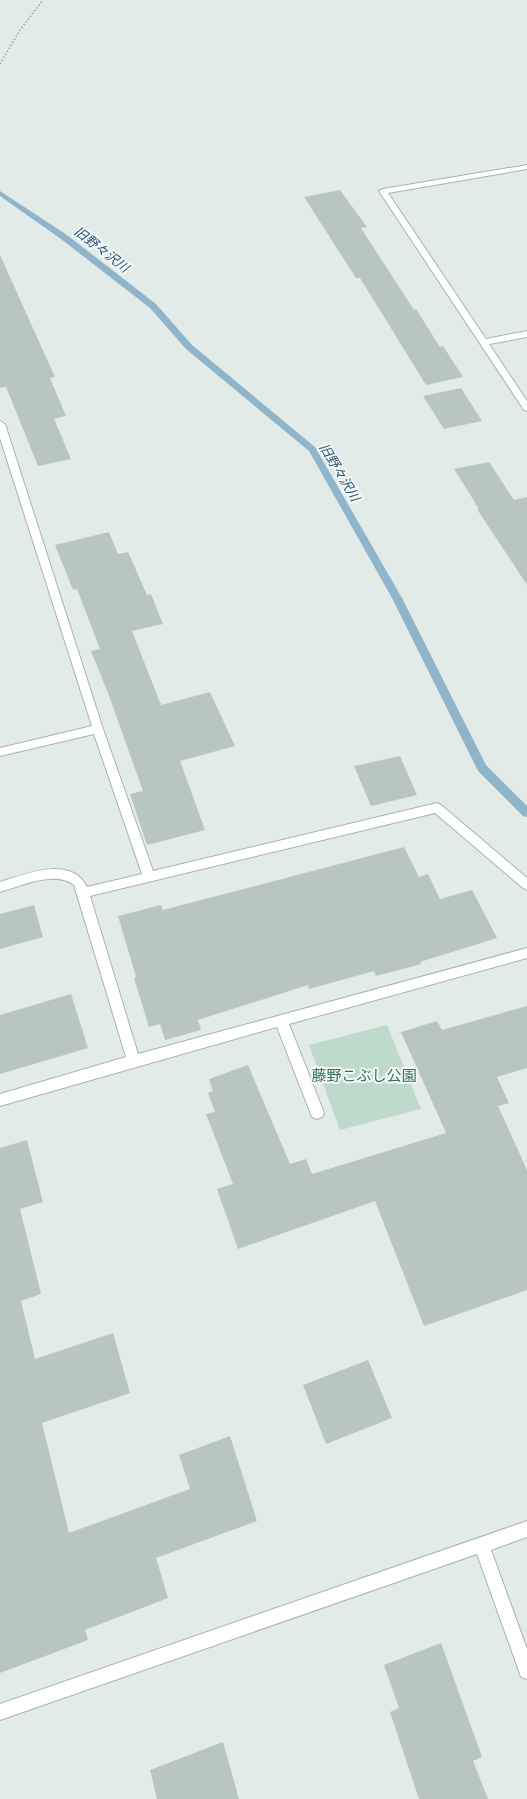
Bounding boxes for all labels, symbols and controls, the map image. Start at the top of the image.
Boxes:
water label: 旧野々沢川 [71,223,133,277]
water label: 旧野々沢川 [316,441,364,506]
park label: 藤野こぶし公園 [311,1067,417,1085]

